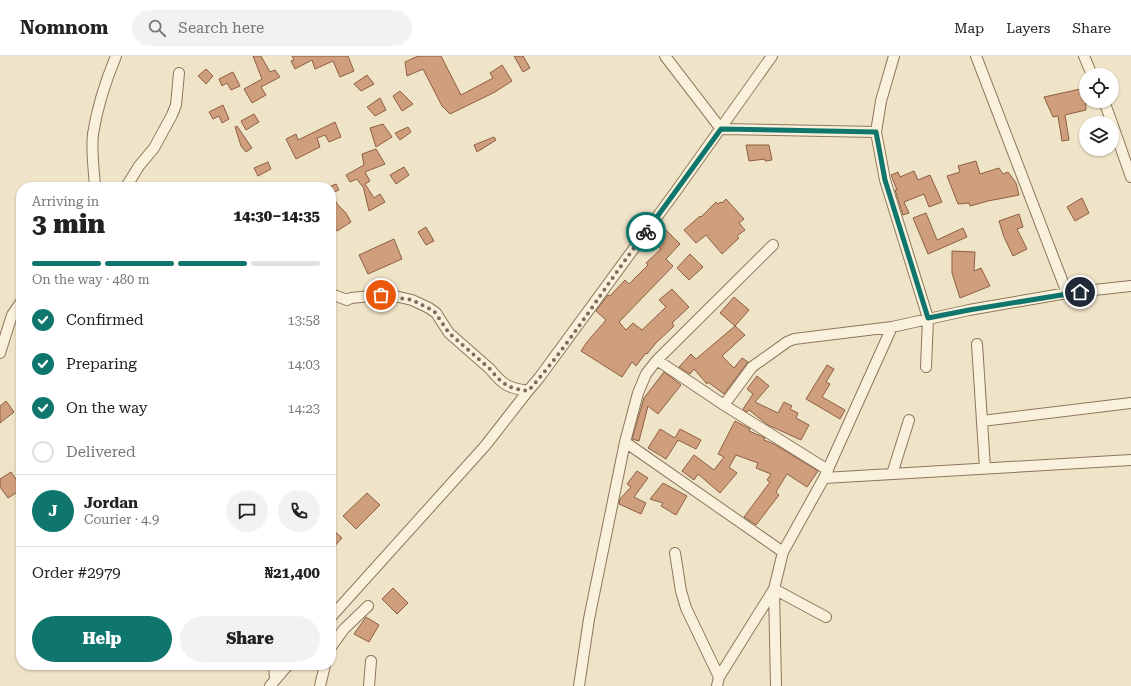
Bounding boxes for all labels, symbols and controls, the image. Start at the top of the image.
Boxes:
search box [132,10,412,46]
text: Nomnom [20,16,108,39]
icon: search [146,17,168,39]
text: Search here [178,19,264,37]
text: Map [954,20,984,36]
text: Layers [1006,20,1050,36]
text: Share [1072,20,1111,36]
map controls [1079,68,1119,156]
button: locate [1079,68,1119,108]
button: layers [1079,116,1119,156]
text: Arriving in [32,194,99,209]
text: 14:30–14:35 [234,207,320,225]
text: 3 min [32,209,105,239]
courier [626,212,666,252]
icon: bike [635,221,657,243]
text: On the way · 480 m [32,272,149,287]
pin [1063,275,1097,309]
pin [364,278,398,312]
icon: home [1069,281,1091,303]
icon: bag [370,284,392,306]
icon: check [32,309,54,331]
text: Confirmed [66,311,144,329]
text: 13:58 [288,313,320,328]
icon: check [32,353,54,375]
text: Preparing [66,355,137,373]
text: 14:03 [288,357,320,372]
icon: check [32,397,54,419]
text: On the way [66,399,148,417]
text: 14:23 [288,401,320,416]
text: Delivered [66,443,136,461]
button: chat [226,490,268,532]
button: phone [278,490,320,532]
text: Jordan [84,494,138,512]
text: J [48,502,58,520]
text: Courier · 4.9 [84,512,159,527]
text: Order #2979 [32,564,121,582]
text: ₦21,400 [265,564,320,582]
button: Help [32,616,172,662]
button: Share [180,616,320,662]

